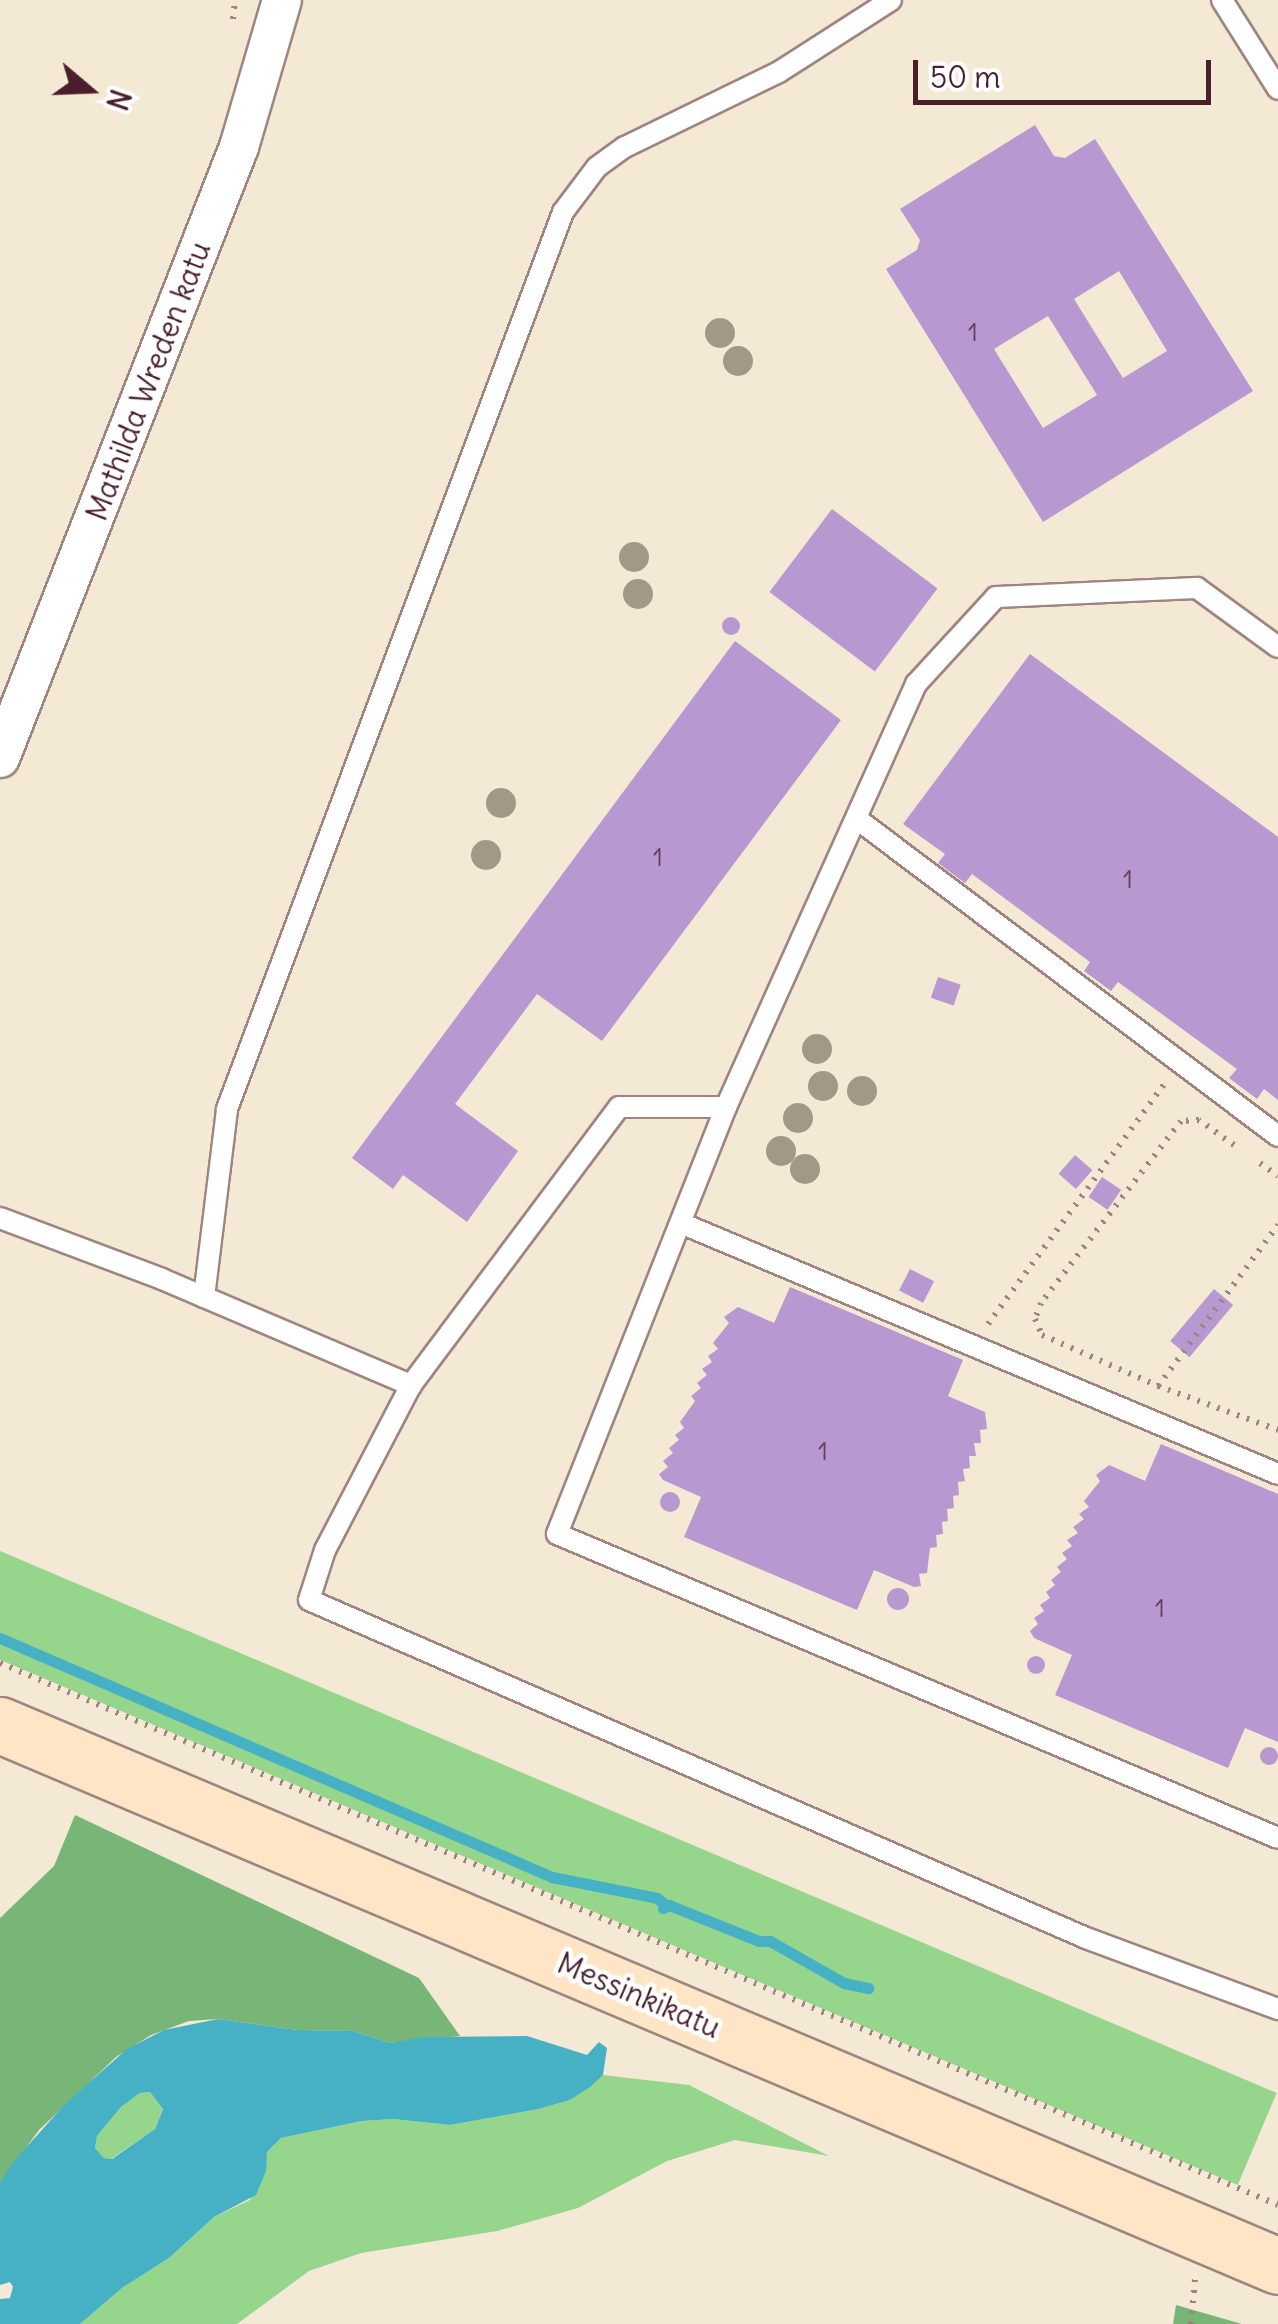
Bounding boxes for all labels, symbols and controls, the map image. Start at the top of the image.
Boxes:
north arrow [40,40,140,140]
scale bar [918,40,1216,102]
text: 50 m [930,58,1000,96]
text: N [98,85,139,115]
street label: Mathilda Wreden katu [78,236,218,526]
house number: 1 [968,317,978,347]
house number: 1 [653,842,663,872]
house number: 1 [1123,864,1133,894]
house number: 1 [818,1436,828,1466]
house number: 1 [1155,1593,1165,1623]
street label: Messinkikatu [552,1945,726,2045]

